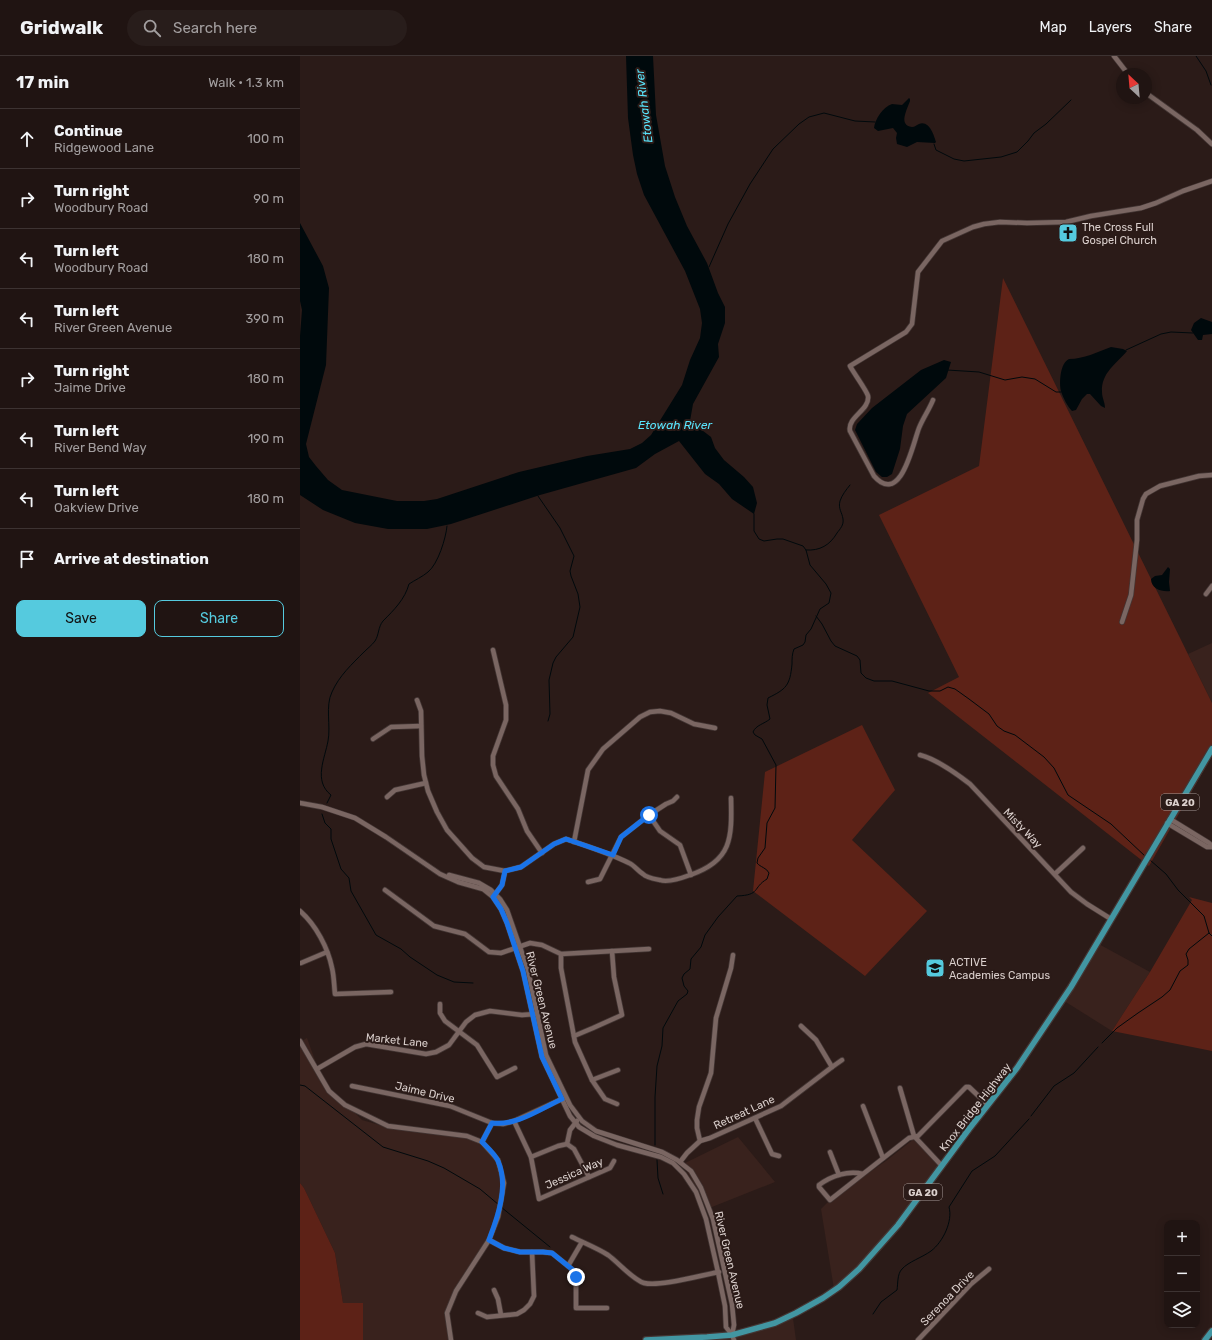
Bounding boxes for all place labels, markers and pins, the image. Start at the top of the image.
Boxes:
place label: The Cross Full Gospel Church [1082,221,1157,247]
church icon: The Cross Full Gospel Church [1057,222,1079,244]
place label: ACTIVE Academies Campus [949,956,1050,982]
school or university icon: ACTIVE Academies Campus [924,957,946,979]

